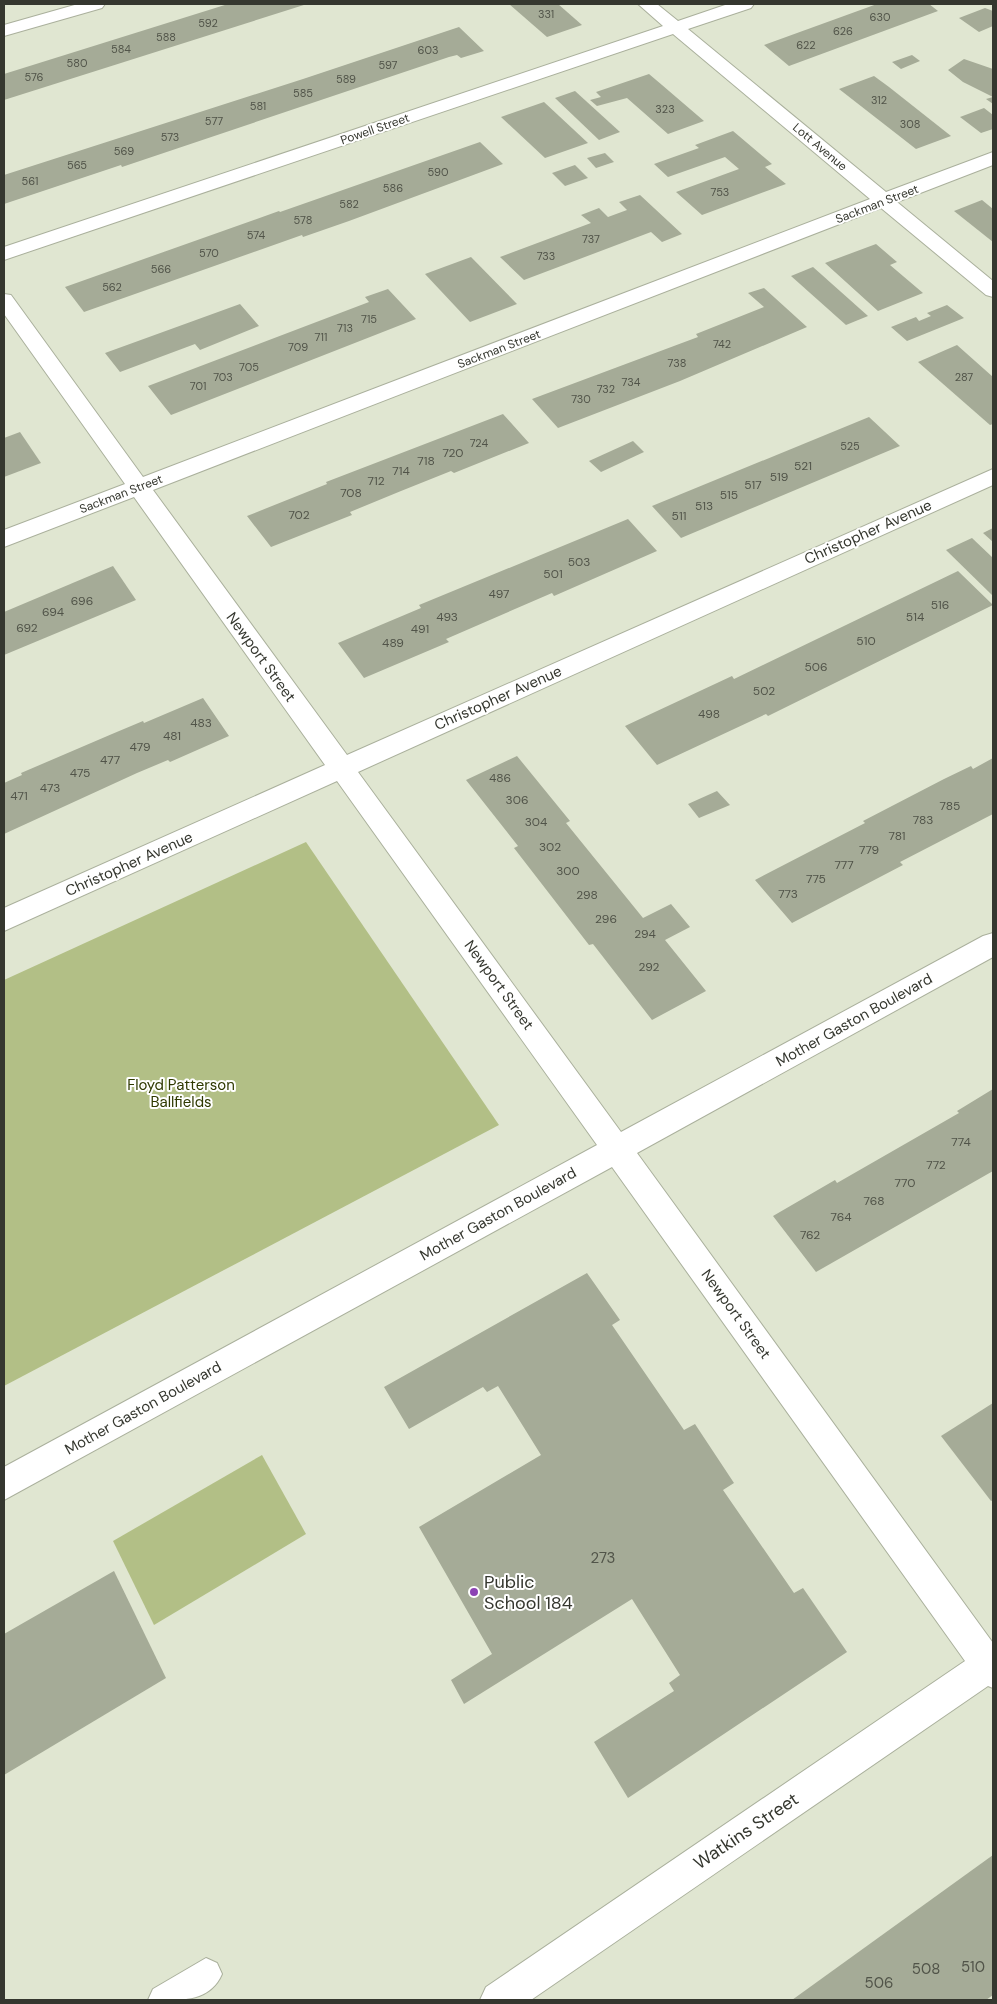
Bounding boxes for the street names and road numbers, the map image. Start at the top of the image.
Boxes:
street label: Powell Street [338,110,412,148]
street label: Lott Avenue [789,120,851,175]
street label: Sackman Street [833,181,921,227]
street label: Sackman Street [455,326,543,372]
street label: Sackman Street [77,471,165,517]
street label: Christopher Avenue [801,495,935,569]
street label: Newport Street [222,608,300,706]
street label: Christopher Avenue [431,661,565,735]
street label: Christopher Avenue [62,827,196,901]
street label: Newport Street [460,936,538,1034]
street label: Mother Gaston Boulevard [772,969,936,1071]
street label: Mother Gaston Boulevard [416,1163,580,1265]
street label: Newport Street [697,1265,775,1363]
street label: Mother Gaston Boulevard [61,1357,225,1459]
street label: Watkins Street [689,1787,803,1875]

